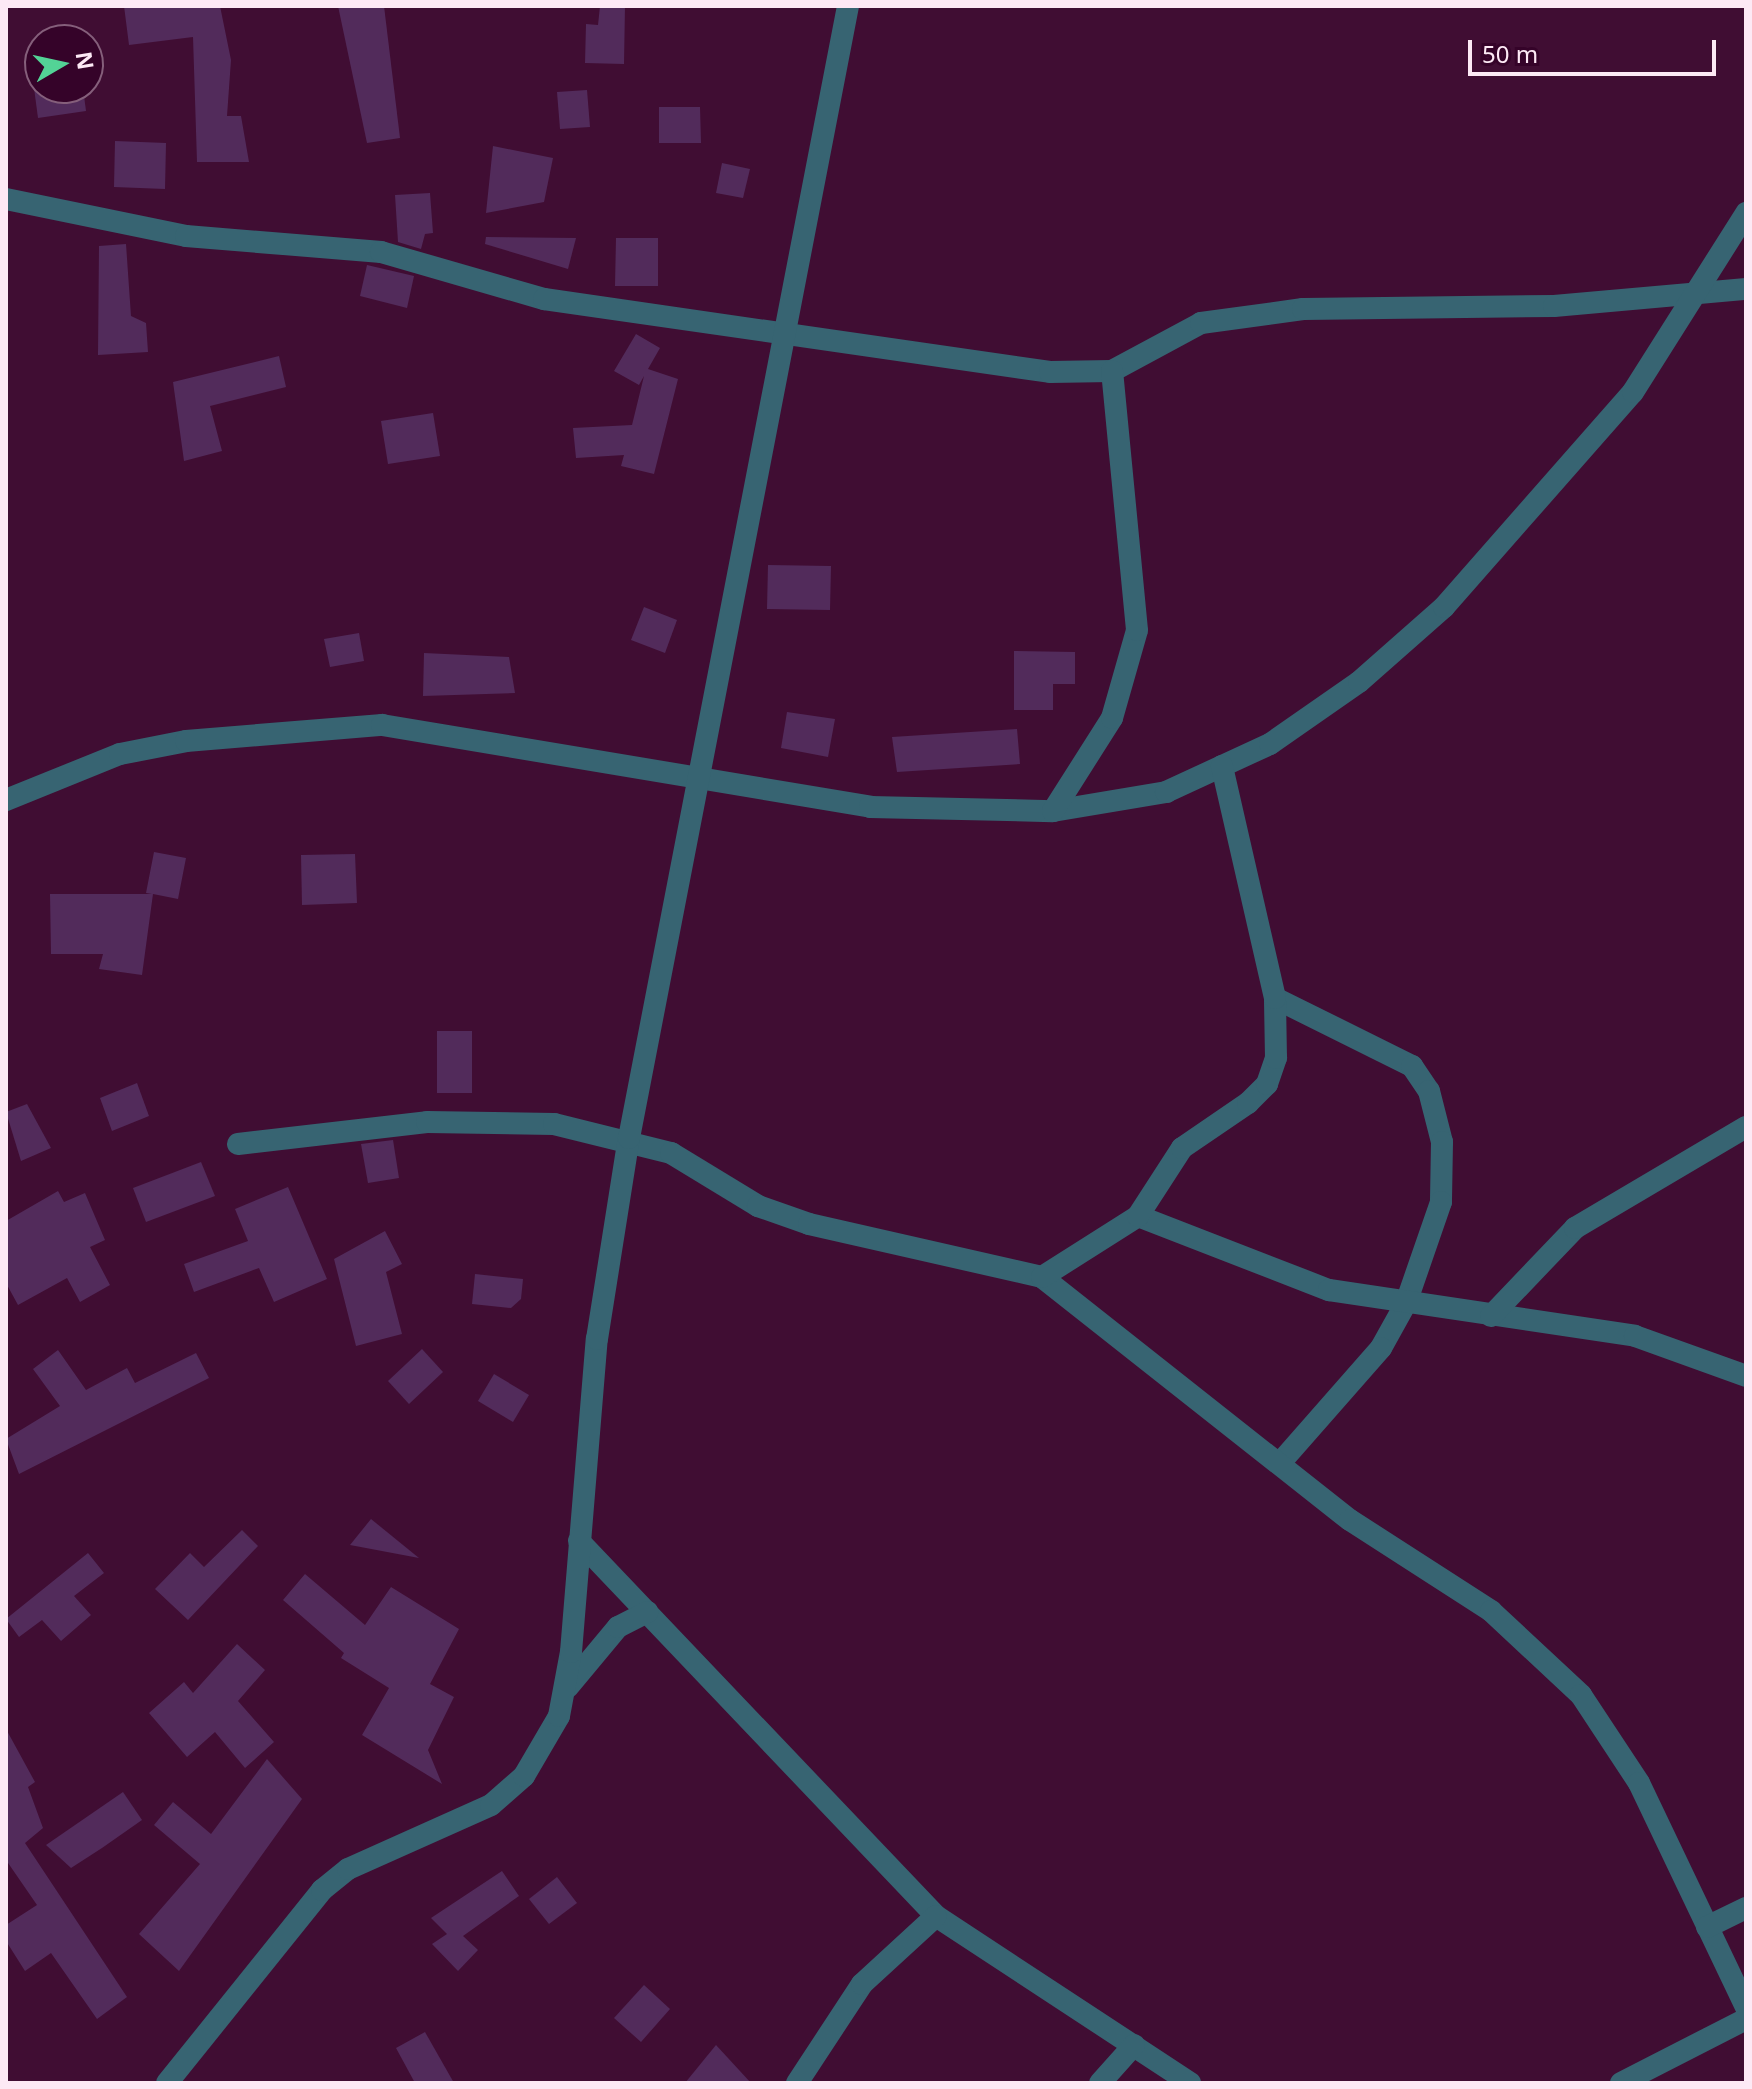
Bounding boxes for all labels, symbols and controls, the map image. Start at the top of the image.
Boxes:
north arrow [24,24,104,104]
scale bar [1472,24,1720,74]
text: 50 m [1482,37,1538,70]
text: N [70,49,102,72]

